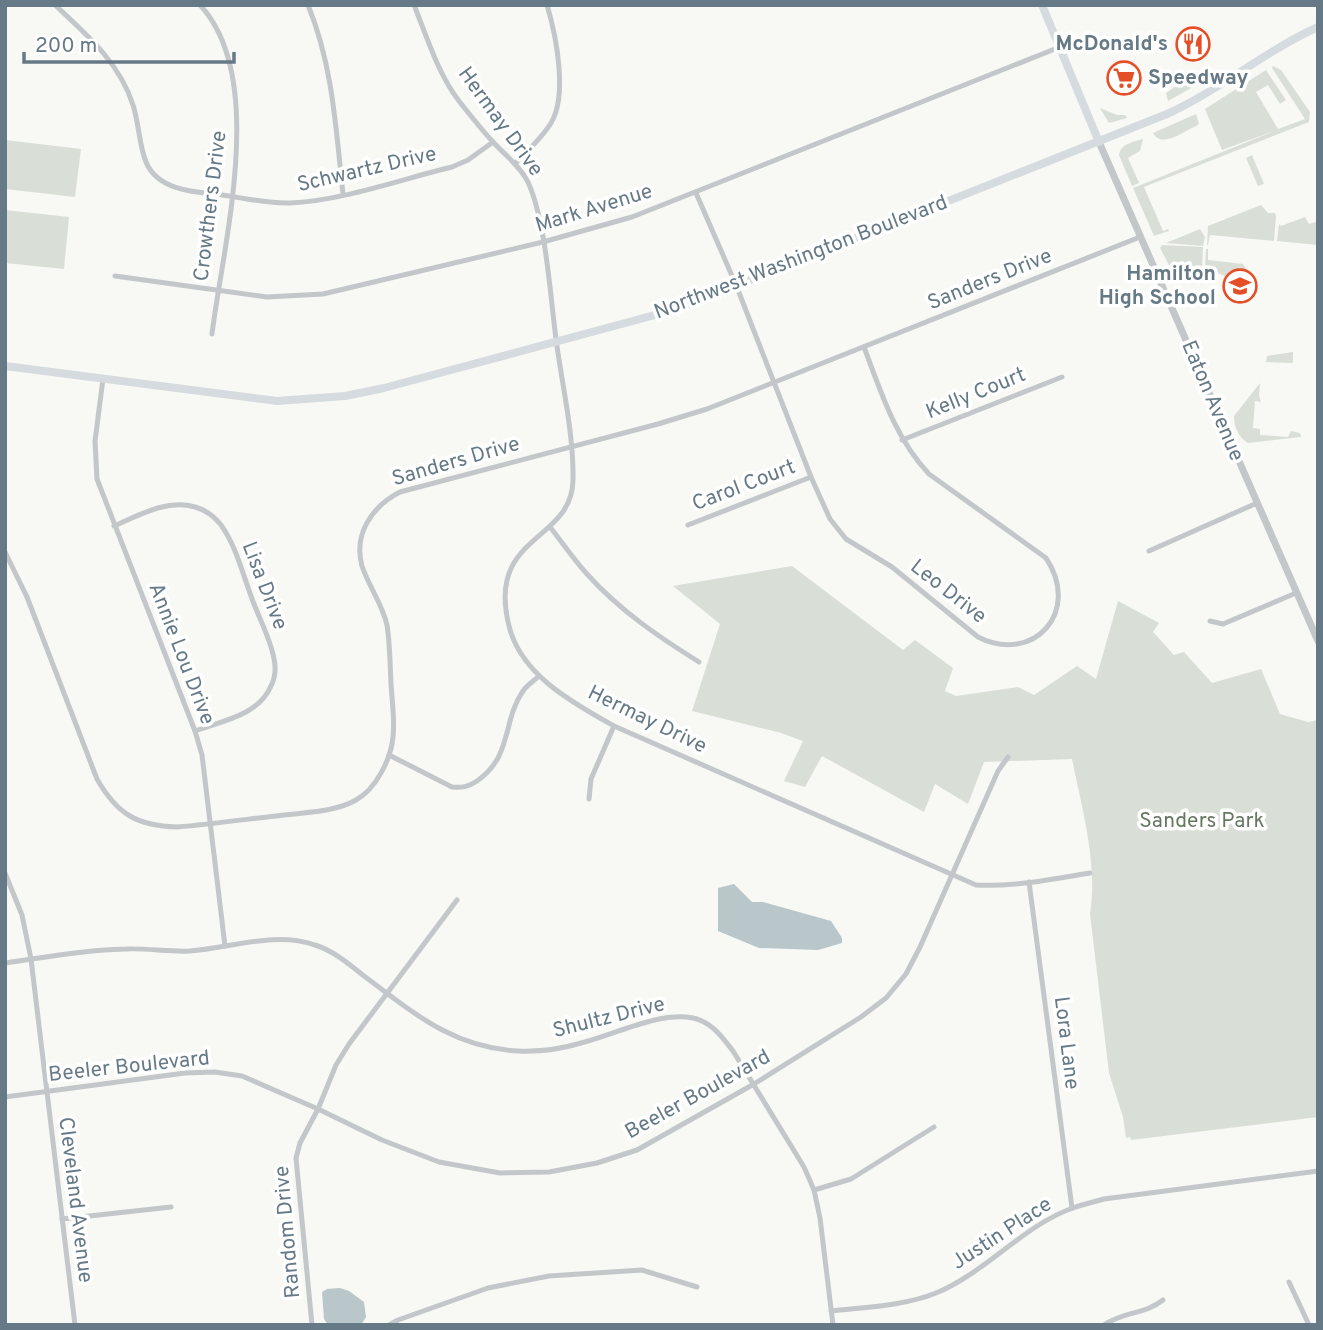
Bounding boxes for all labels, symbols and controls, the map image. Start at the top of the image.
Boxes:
scale bar [24,21,234,65]
restaurant icon: McDonald's [1174,25,1212,63]
place label: McDonald's [1055,31,1168,58]
text: 200 m [35,33,97,60]
supermarket icon: Speedway [1105,59,1143,97]
street label: Hermay Drive [451,62,549,182]
place label: Speedway [1148,65,1248,92]
street label: Crowthers Drive [188,129,234,283]
street label: Schwartz Drive [295,141,439,199]
street label: Mark Avenue [532,178,656,240]
street label: Northwest Washington Boulevard [650,189,952,327]
street label: Sanders Drive [924,243,1056,317]
place label: Hamilton High School [1099,261,1216,312]
school or university icon: Hamilton High School [1221,267,1259,305]
street label: Eaton Avenue [1174,337,1250,465]
street label: Kelly Court [922,362,1030,426]
street label: Sanders Drive [389,431,523,493]
street label: Carol Court [689,454,799,518]
street label: Lisa Drive [235,538,293,634]
street label: Leo Drive [904,554,992,630]
street label: Annie Lou Drive [142,579,220,729]
street label: Hermay Drive [583,680,711,760]
park label: Sanders Park [1139,808,1265,835]
street label: Shultz Drive [550,991,668,1045]
street label: Lora Lane [1047,995,1085,1091]
street label: Beeler Boulevard [621,1044,775,1146]
street label: Beeler Boulevard [47,1045,211,1089]
street label: Cleveland Avenue [51,1115,99,1285]
street label: Random Drive [269,1165,307,1299]
street label: Justin Place [947,1191,1057,1277]

